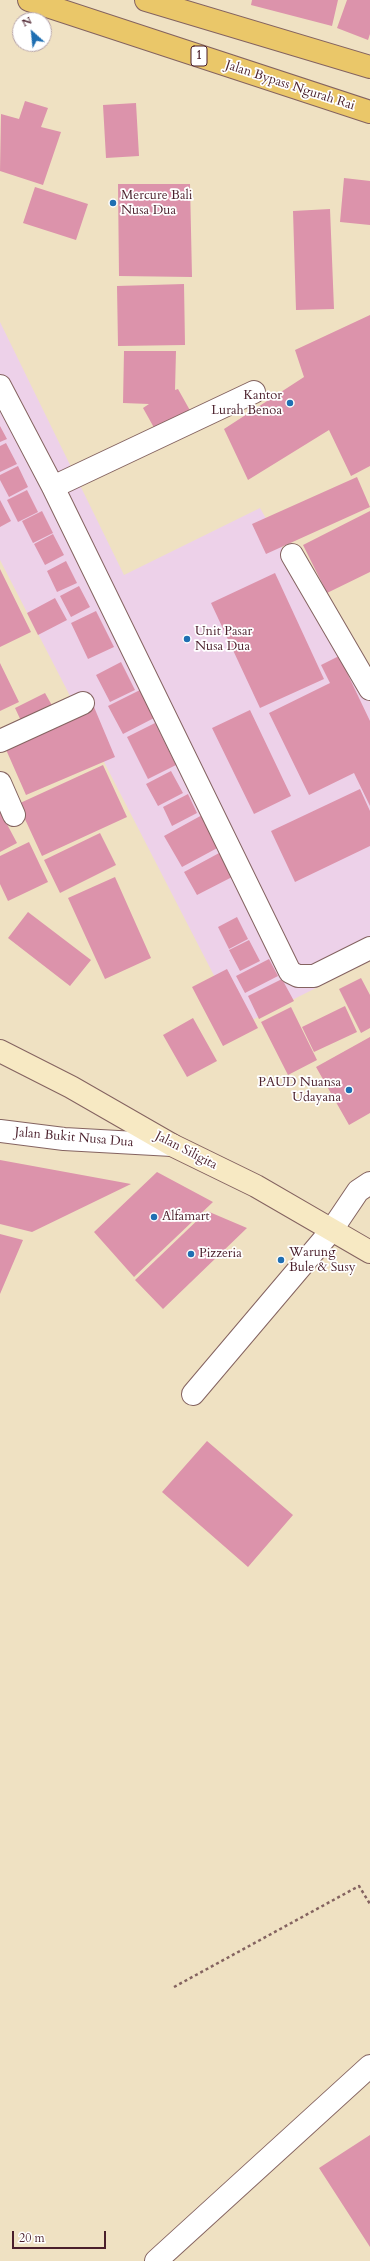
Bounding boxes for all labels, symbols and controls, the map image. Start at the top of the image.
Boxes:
north arrow [12,12,52,52]
text: N [19,13,34,31]
road number: 1 [191,46,207,66]
street label: Jalan Bypass Ngurah Rai [223,58,357,114]
place label: Mercure Bali Nusa Dua [121,188,193,219]
marker: Mercure Bali Nusa Dua [108,198,118,208]
place label: Kantor Lurah Benoa [211,388,282,419]
marker: Kantor Lurah Benoa [285,398,295,408]
place label: Unit Pasar Nusa Dua [195,624,252,655]
marker: Unit Pasar Nusa Dua [182,634,192,644]
place label: PAUD Nuansa Udayana [258,1075,341,1106]
marker: PAUD Nuansa Udayana [344,1085,354,1095]
street label: Jalan Bukit Nusa Dua [14,1125,134,1151]
street label: Jalan Siligita [152,1129,220,1173]
place label: Alfamart [162,1209,210,1225]
marker: Alfamart [149,1212,159,1222]
place label: Warung Bule & Susy [289,1245,356,1276]
place label: Pizzeria [199,1246,242,1262]
marker: Pizzeria [186,1249,196,1259]
marker: Warung Bule & Susy [276,1255,286,1265]
scale bar [14,2223,108,2249]
text: 20 m [19,2230,45,2246]

